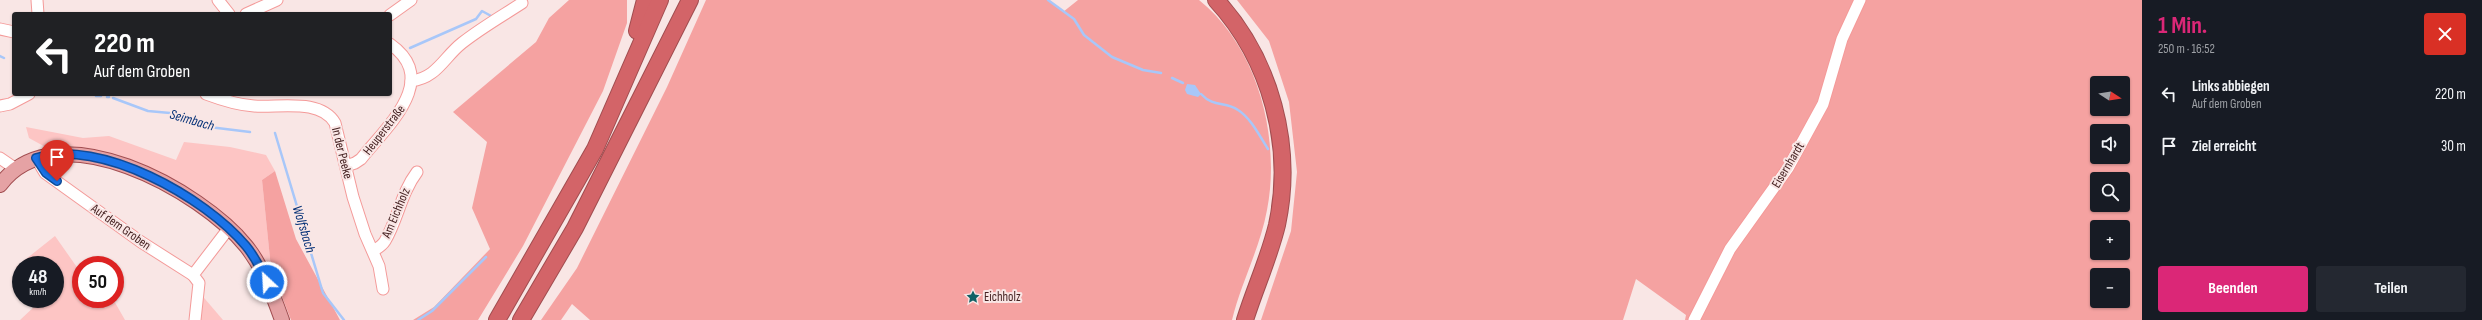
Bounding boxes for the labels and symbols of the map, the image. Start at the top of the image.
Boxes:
north arrow [2090,76,2130,116]
street label: Heuperstraße [359,102,409,158]
water label: Seimbach [168,106,216,134]
street label: In der Peeke [328,126,356,180]
street label: Eisernhardt [1768,139,1808,191]
pin [40,140,74,181]
street label: Am Eichholz [378,185,414,241]
street label: Auf dem Groben [87,200,154,253]
water label: Wolfsbach [289,203,319,255]
speed limit sign: 50 [72,256,124,308]
position arrow [246,261,288,303]
place icon: Eichholz [965,289,981,305]
place label: Eichholz [984,289,1021,305]

